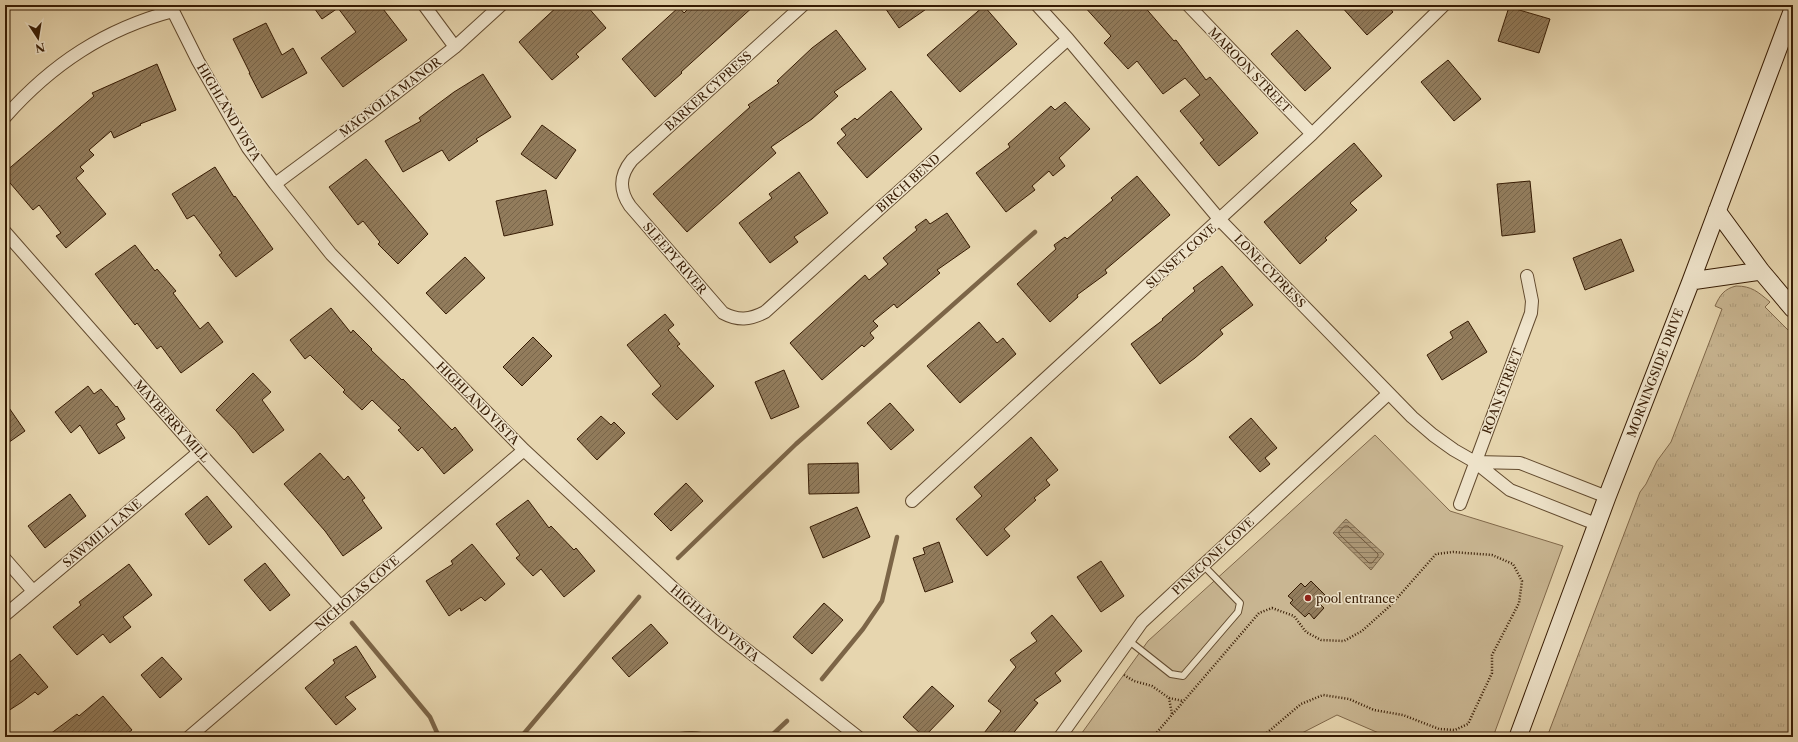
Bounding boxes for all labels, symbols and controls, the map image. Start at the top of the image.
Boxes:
north arrow [18,18,58,58]
street label: MAROON STREET [1205,24,1295,116]
text: N [34,40,46,56]
street label: BARKER CYPRESS [661,48,755,134]
street label: MAGNOLIA MANOR [336,53,445,140]
street label: HIGHLAND VISTA [194,61,265,164]
street label: BIRCH BEND [873,150,943,216]
street label: SLEEPY RIVER [640,219,711,298]
street label: SUNSET COVE [1143,220,1219,292]
street label: LONE CYPRESS [1231,231,1309,311]
street label: MORNINGSIDE DRIVE [1623,306,1687,440]
street label: ROAN STREET [1479,346,1525,436]
street label: HIGHLAND VISTA [433,358,523,448]
street label: MAYBERRY MILL [131,377,213,465]
street label: SAWMILL LANE [60,496,144,570]
street label: PINECONE COVE [1169,514,1257,598]
street label: NICHOLAS COVE [312,552,402,634]
street label: HIGHLAND VISTA [668,582,763,665]
place label: pool entrance [1316,591,1395,606]
marker: pool entrance [1303,593,1313,603]

